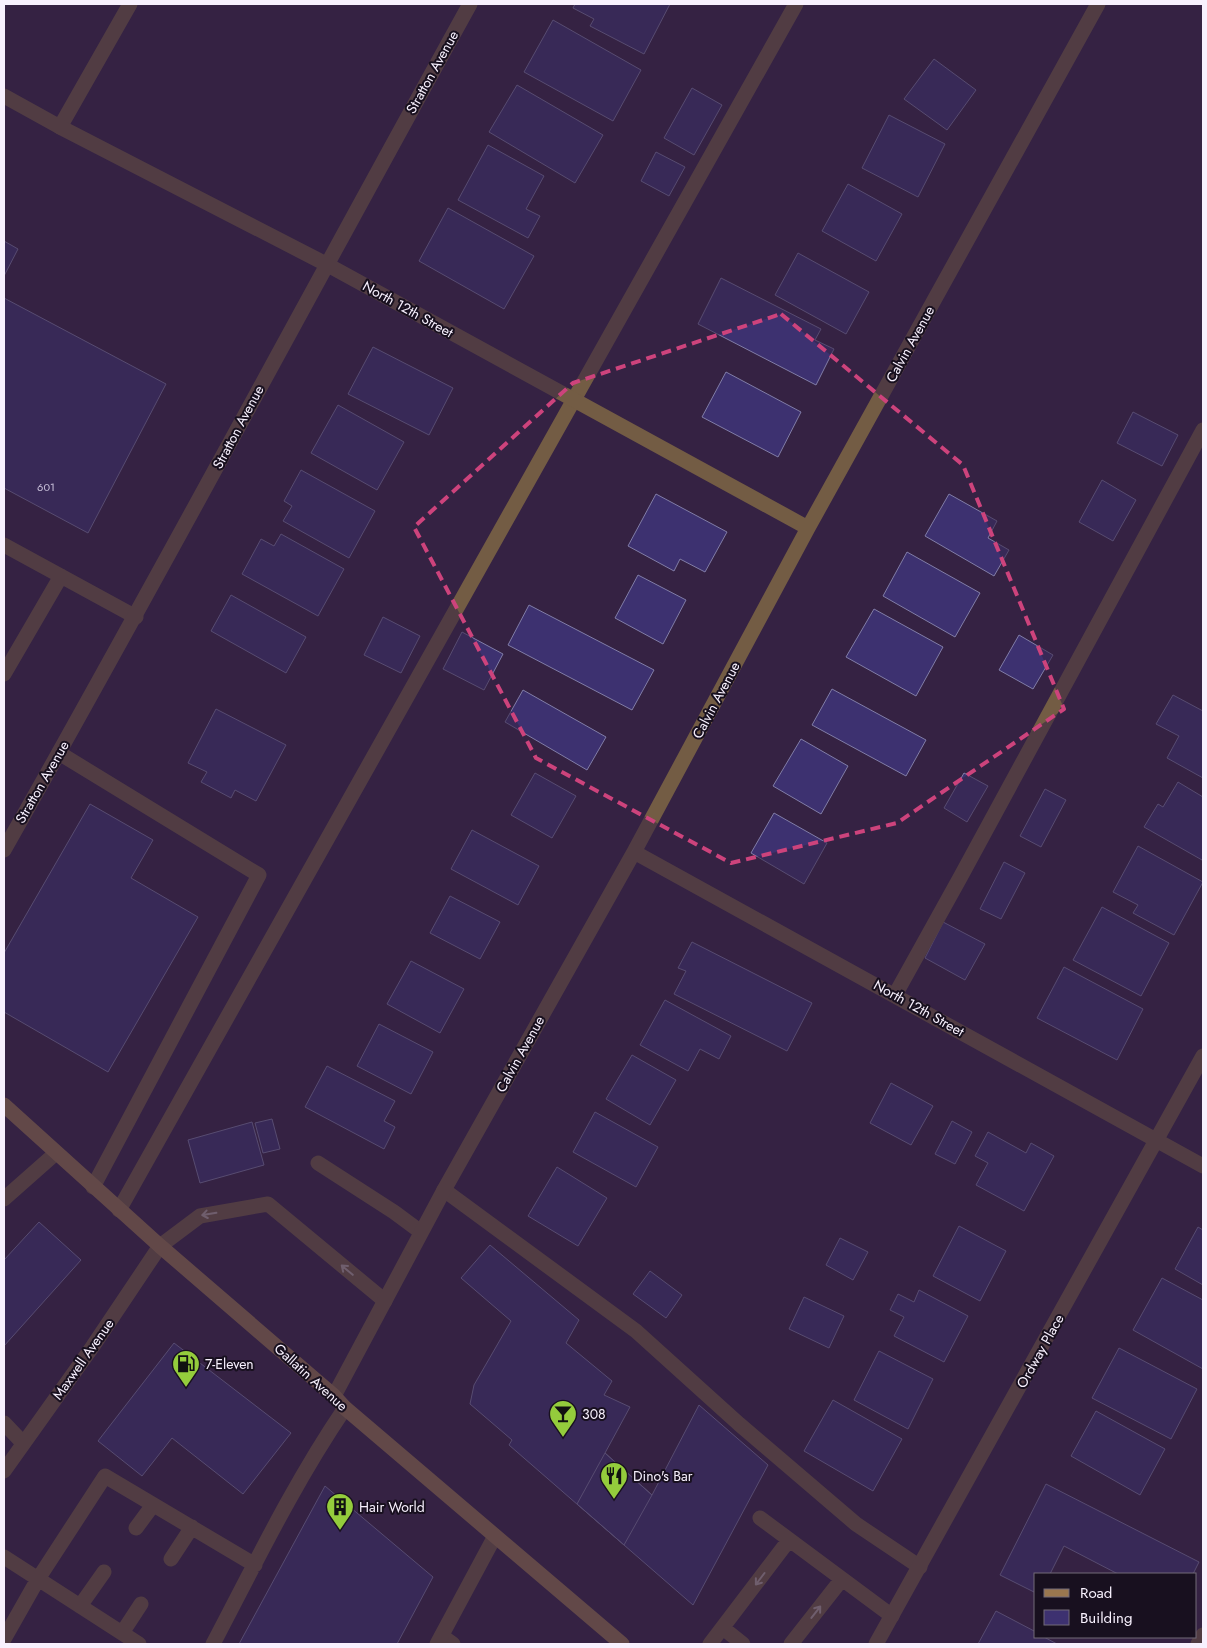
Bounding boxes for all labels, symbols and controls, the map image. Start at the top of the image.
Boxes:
street label: Stratton Avenue [401,27,463,117]
street label: North 12th Street [359,276,457,342]
street label: Calvin Avenue [881,302,939,386]
street label: Stratton Avenue [208,382,268,472]
house number: 601 [37,479,55,495]
street label: Calvin Avenue [687,658,745,742]
street label: Stratton Avenue [10,737,74,827]
street label: North 12th Street [870,975,968,1041]
street label: Calvin Avenue [491,1012,549,1096]
one-way arrow [201,1210,217,1220]
one-way arrow [340,1265,353,1276]
street label: Ordway Place [1011,1310,1069,1392]
street label: Maxwell Avenue [48,1314,118,1404]
street label: Gallatin Avenue [270,1338,352,1416]
fuel station icon: 7-Eleven [171,1349,201,1388]
place label: 7-Eleven [205,1354,254,1374]
bar icon: 308 [548,1399,578,1438]
place label: 308 [582,1404,606,1424]
restaurant icon: Dino's Bar [599,1461,629,1500]
place label: Dino's Bar [633,1466,693,1486]
building icon: Hair World [325,1492,355,1531]
place label: Hair World [359,1497,425,1517]
one-way arrow [754,1572,765,1585]
legend [1034,1573,1197,1638]
text: Road [1080,1582,1112,1604]
one-way arrow [811,1606,822,1619]
text: Building [1080,1607,1132,1629]

